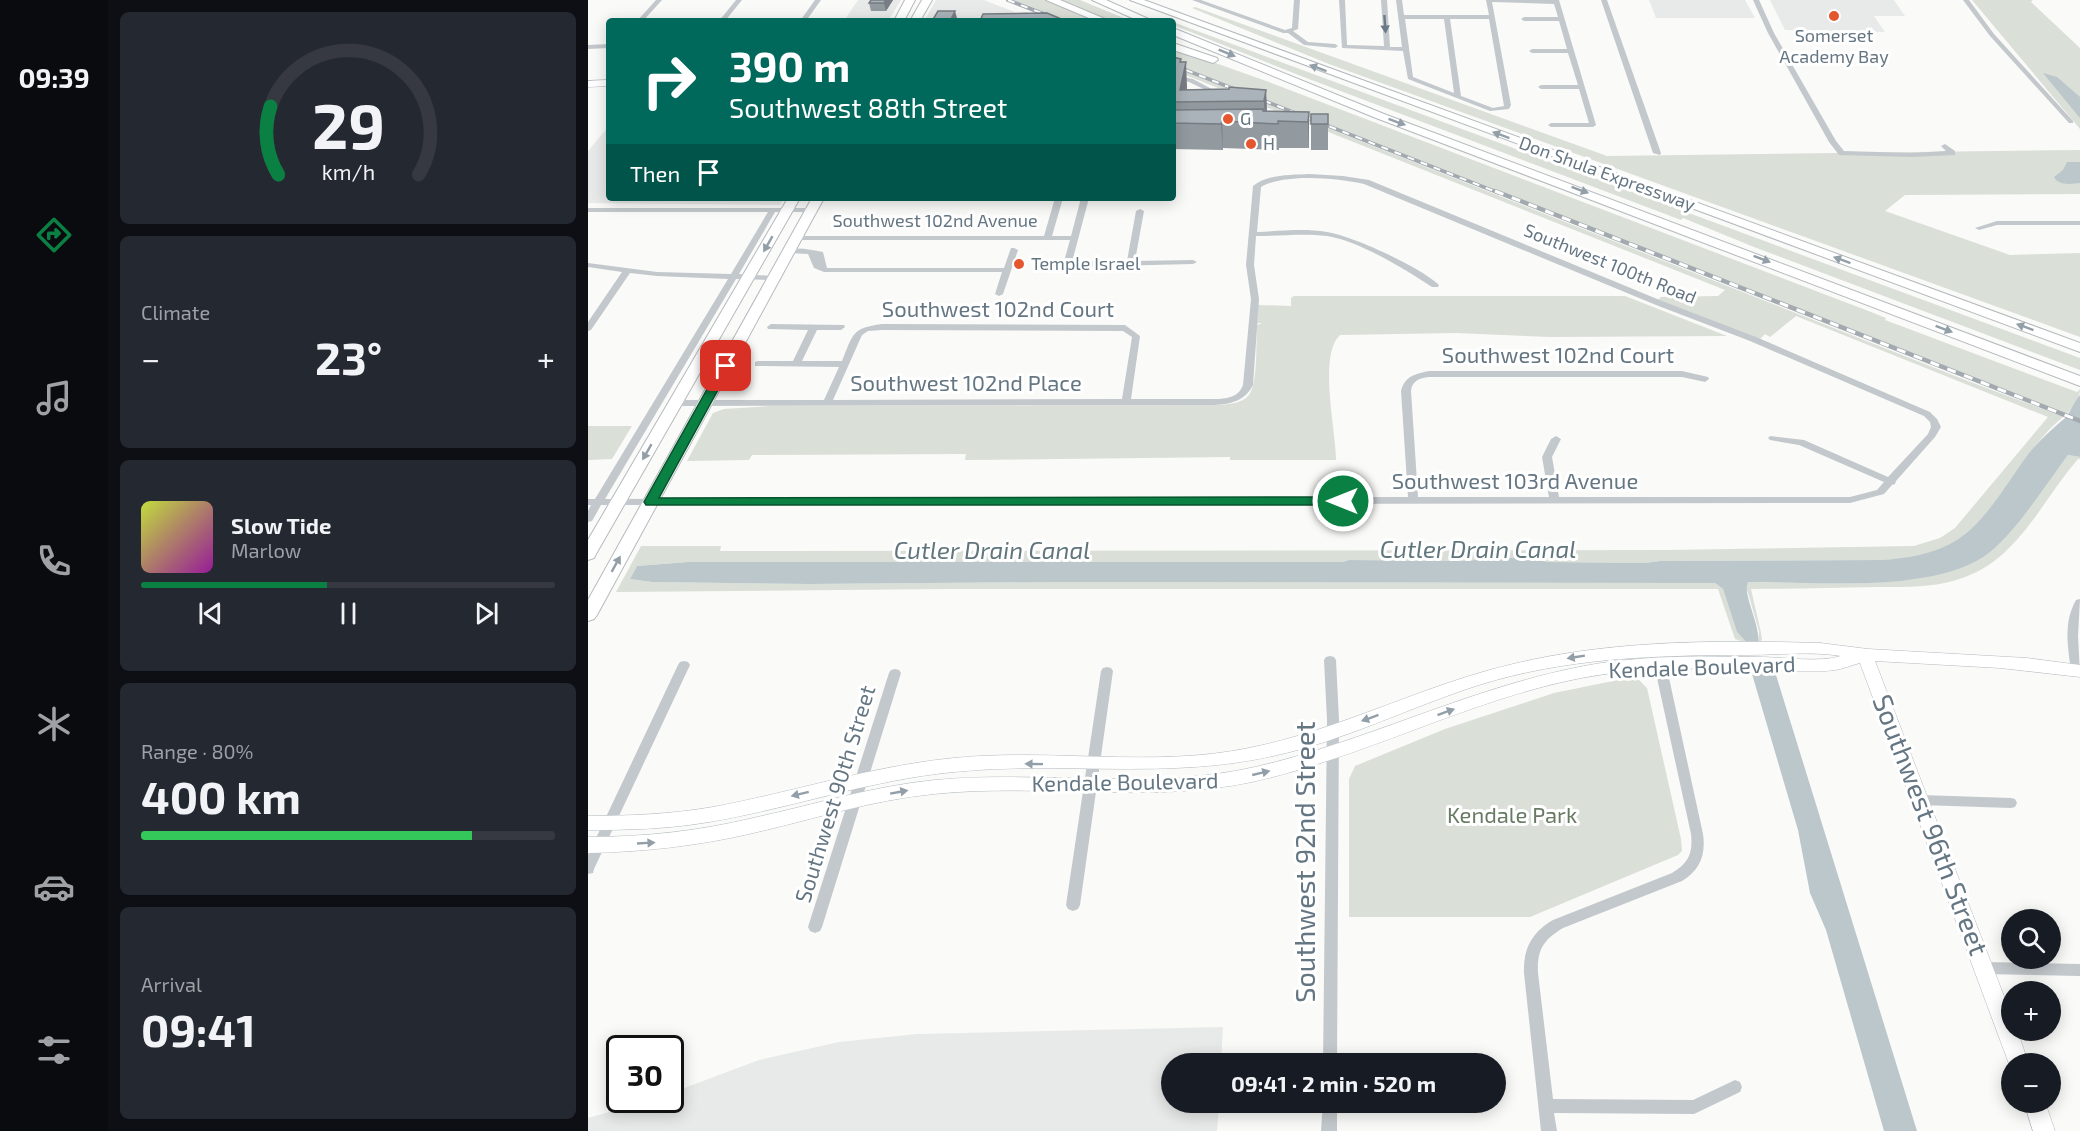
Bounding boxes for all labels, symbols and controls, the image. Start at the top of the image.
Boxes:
marker: Somerset Academy Bay [1827,9,1841,23]
one-way arrow [1381,15,1390,34]
place label: Somerset Academy Bay [1779,24,1889,67]
text: 390 m [729,40,850,90]
icon: right [630,42,708,120]
one-way arrow [1218,49,1236,58]
text: 09:39 [18,61,90,93]
one-way arrow [1309,63,1327,73]
text: 29 [311,87,385,162]
text: Southwest 88th Street [729,91,1007,123]
place label: G [1240,107,1251,129]
marker: G [1221,112,1235,126]
one-way arrow [1389,117,1407,127]
one-way arrow [1492,130,1510,140]
street label: Don Shula Expressway [1516,131,1699,215]
place label: H [1263,132,1275,154]
marker: H [1244,137,1258,151]
icon: arrive [692,156,725,189]
text: km/h [321,159,375,184]
text: Then [630,160,680,186]
one-way arrow [1571,186,1589,195]
street label: Southwest 102nd Avenue [832,209,1038,231]
icon: directions [33,214,75,256]
street label: Southwest 100th Road [1521,218,1700,308]
one-way arrow [763,236,773,253]
place label: Temple Israel [1031,252,1141,274]
one-way arrow [1754,254,1772,264]
one-way arrow [1833,255,1851,265]
marker: Temple Israel [1012,257,1026,271]
street label: Southwest 102nd Court [882,295,1114,321]
text: Climate [141,300,210,324]
one-way arrow [2016,322,2034,332]
one-way arrow [1936,324,1954,334]
text: 23° [315,330,382,384]
text: − [141,338,160,378]
text: + [537,338,555,378]
pin [700,340,751,391]
street label: Southwest 102nd Court [1442,341,1674,367]
icon: arrive [709,349,742,382]
street label: Southwest 102nd Place [850,369,1082,395]
icon: music [33,377,75,419]
one-way arrow [642,444,652,461]
street label: Southwest 103rd Avenue [1392,467,1638,493]
position arrow [1311,469,1375,533]
text: Slow Tide [231,512,331,538]
water label: Cutler Drain Canal [1380,534,1576,563]
water label: Cutler Drain Canal [894,535,1090,564]
text: Marlow [231,538,301,562]
icon: phone [33,540,75,582]
one-way arrow [611,555,621,572]
icon: previous [194,597,227,630]
icon: pause [332,597,365,630]
icon: next [470,597,503,630]
street label: Kendale Boulevard [1608,650,1796,682]
one-way arrow [1567,652,1586,661]
street label: Southwest 90th Street [789,682,880,906]
street label: Southwest 96th Street [1867,690,1996,959]
icon: climate [33,703,75,745]
one-way arrow [1437,707,1455,717]
one-way arrow [1360,713,1378,723]
street label: Southwest 92nd Street [1288,721,1320,1003]
text: Range · 80% [141,739,254,763]
one-way arrow [1024,759,1043,769]
street label: Kendale Boulevard [1031,766,1219,796]
one-way arrow [1252,768,1271,777]
text: 400 km [141,769,301,823]
one-way arrow [890,788,909,797]
one-way arrow [791,790,809,800]
park label: Kendale Park [1447,801,1577,827]
one-way arrow [637,838,656,848]
icon: car [33,866,75,908]
map controls [2001,909,2061,1113]
button: search [2001,909,2061,969]
text: Arrival [141,972,202,996]
button: + [2001,981,2061,1041]
text: 09:41 [141,1002,256,1056]
icon: filters [33,1029,75,1071]
speed limit sign: 30 [606,1035,684,1113]
button: − [2001,1053,2061,1113]
text: 09:41 · 2 min · 520 m [1231,1070,1436,1096]

